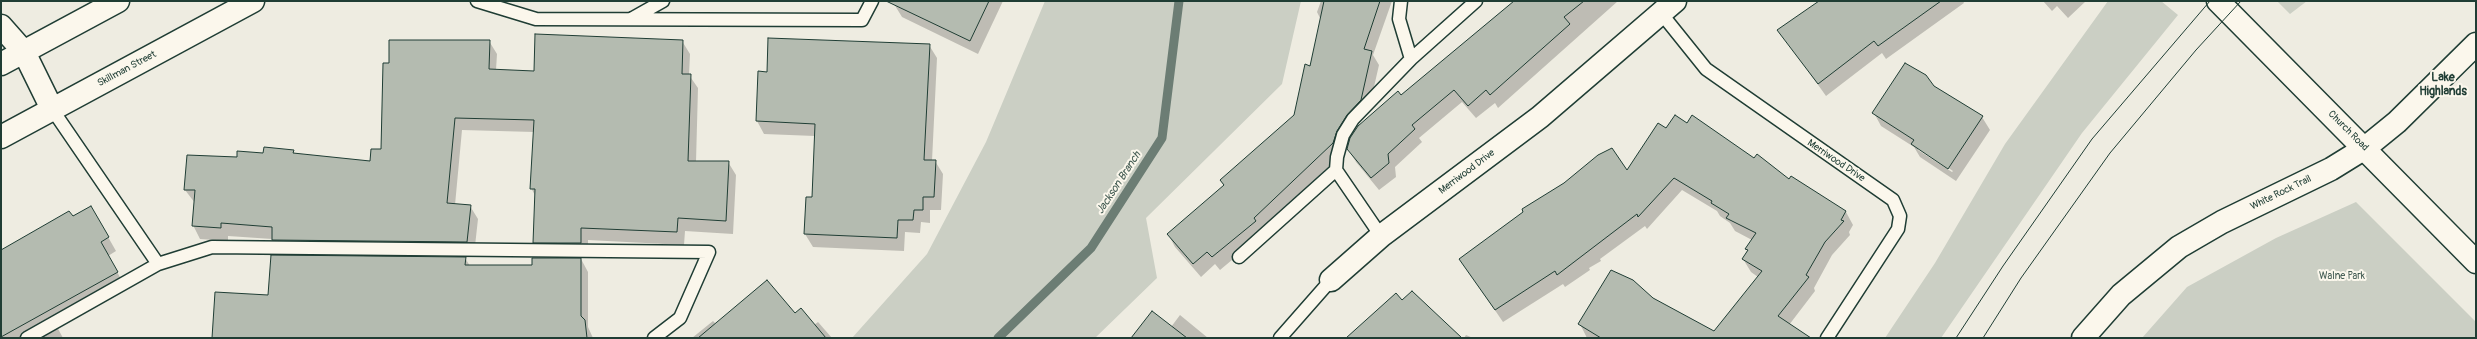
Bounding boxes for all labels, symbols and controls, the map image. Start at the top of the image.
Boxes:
street label: Skillman Street [96,49,158,89]
district label: Lake Highlands [2419,71,2467,99]
street label: Church Road [2325,108,2371,154]
street label: Merriwood Drive [1805,137,1867,185]
street label: Merriwood Drive [1437,147,1497,197]
water label: Jackson Branch [1094,149,1144,217]
street label: White Rock Trail [2249,173,2313,213]
park label: Walne Park [2319,270,2365,282]

